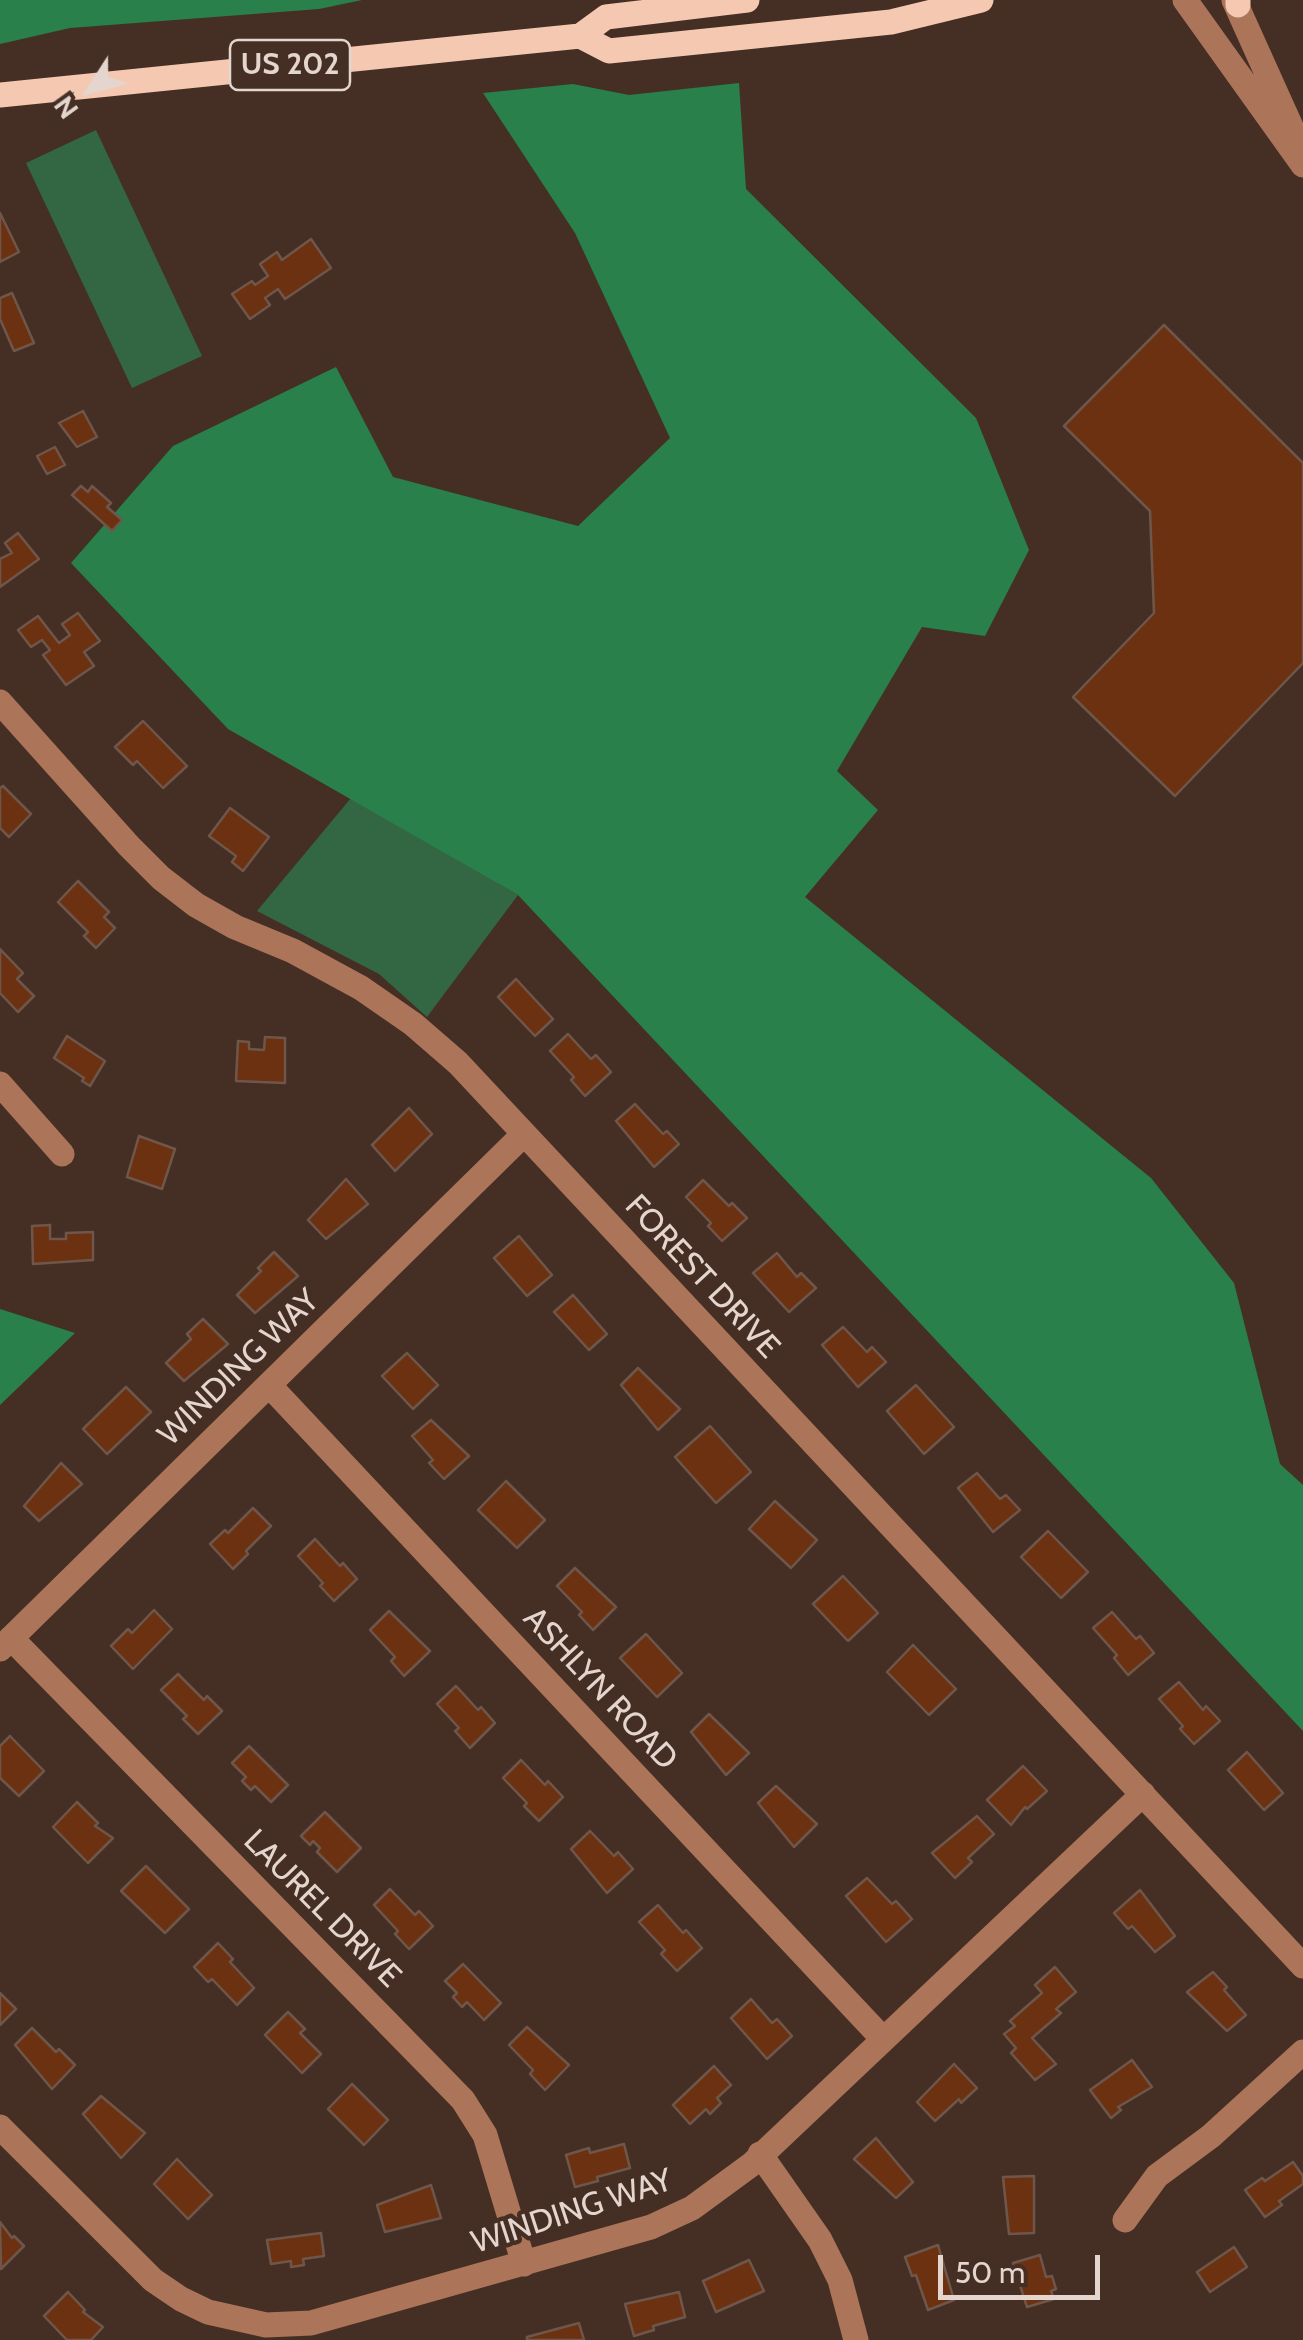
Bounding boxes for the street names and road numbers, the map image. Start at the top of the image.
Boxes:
road number: US 202 [230,40,350,90]
street label: FOREST DRIVE [617,1187,787,1367]
street label: WINDING WAY [151,1282,327,1454]
street label: ASHLYN ROAD [515,1600,685,1778]
street label: LAUREL DRIVE [235,1822,409,1996]
street label: WINDING WAY [467,2162,677,2262]

